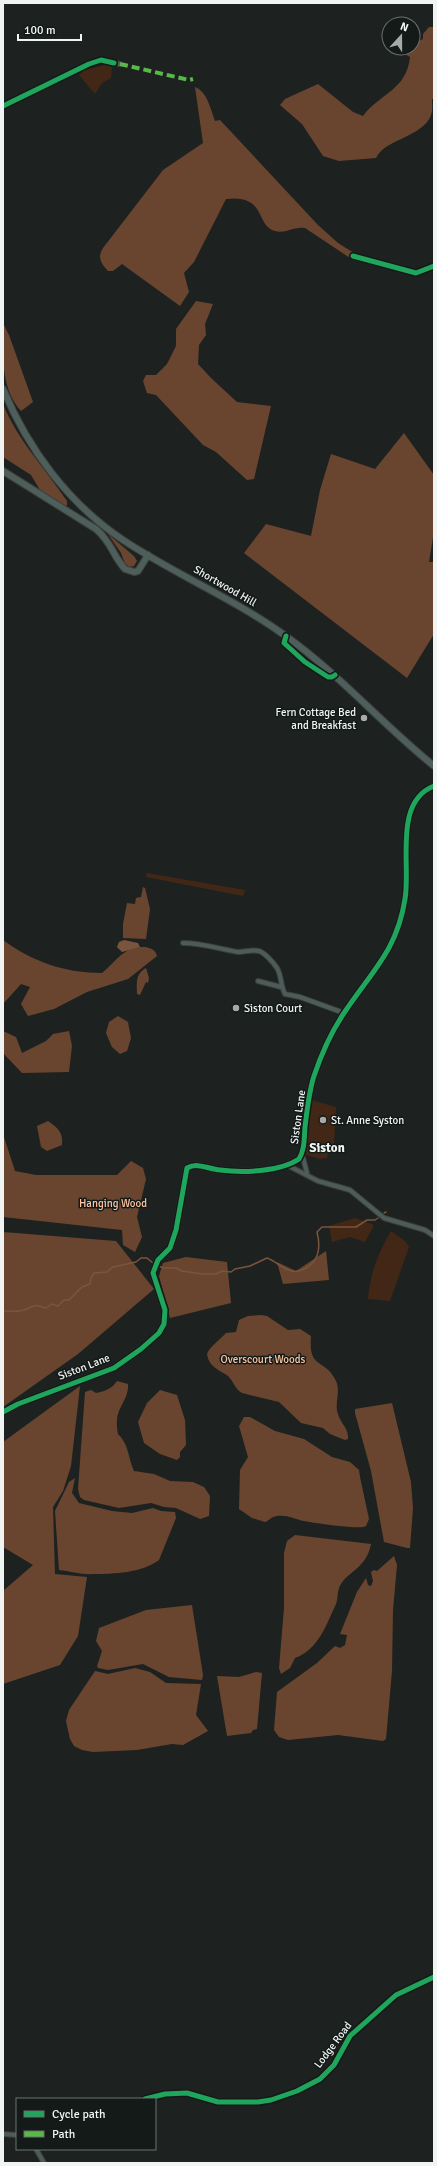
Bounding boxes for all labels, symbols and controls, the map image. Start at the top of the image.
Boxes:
scale bar [18,16,81,42]
north arrow [381,16,421,56]
text: N [399,20,410,35]
text: 100 m [24,23,56,38]
street label: Shortwood Hill [191,563,259,609]
place label: Fern Cottage Bed and Breakfast [275,706,356,732]
marker: Fern Cottage Bed and Breakfast [359,713,369,723]
place label: Siston Court [244,1002,302,1015]
marker: Siston Court [231,1003,241,1013]
street label: Siston Lane [288,1089,308,1145]
place label: St. Anne Syston [331,1114,404,1127]
marker: St. Anne Syston [318,1115,328,1125]
district label: Siston [309,1140,345,1156]
park label: Hanging Wood [79,1197,147,1210]
street label: Siston Lane [56,1351,112,1383]
park label: Overscourt Woods [221,1353,306,1366]
street label: Lodge Road [311,2019,355,2071]
legend [16,2098,156,2150]
text: Cycle path [52,2107,105,2122]
text: Path [52,2127,75,2142]

